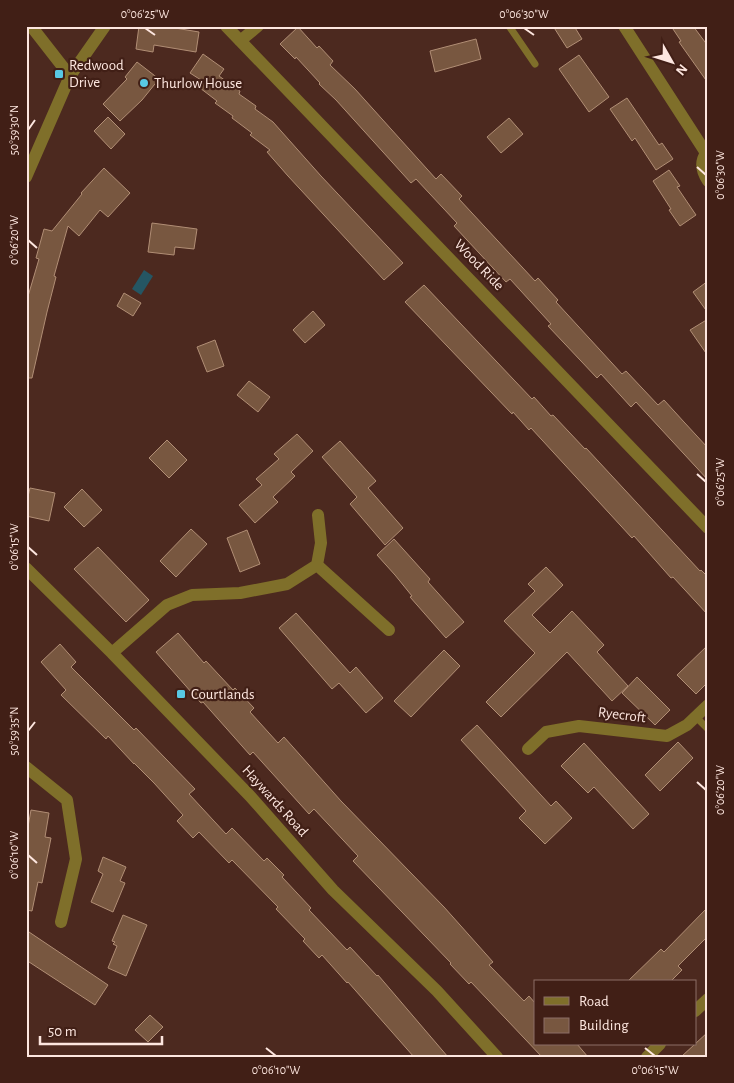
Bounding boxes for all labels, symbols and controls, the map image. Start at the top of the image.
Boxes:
text: 0°06'25"W [121,8,170,20]
text: 0°06'30"W [499,8,549,20]
north arrow [646,38,696,88]
place label: Redwood Drive [69,58,124,90]
text: N [673,61,690,78]
marker: Redwood Drive [53,68,65,80]
place label: Thurlow House [154,76,242,91]
marker: Thurlow House [138,77,150,89]
text: 50°59'30"N [8,105,20,155]
text: 0°06'30"W [714,150,726,200]
text: 0°06'20"W [8,215,20,265]
street label: Wood Ride [451,237,507,293]
text: 0°06'25"W [714,457,726,506]
text: 0°06'15"W [8,523,20,571]
place label: Courtlands [191,687,255,702]
marker: Courtlands [175,688,187,700]
street label: Ryecroft [597,705,647,725]
text: 50°59'35"N [8,706,20,756]
street label: Haywards Road [239,762,311,840]
text: 0°06'20"W [714,765,726,815]
text: 0°06'10"W [8,830,20,879]
legend [534,980,696,1046]
text: Road [579,994,609,1009]
scale bar [40,1013,162,1045]
text: Building [579,1018,629,1033]
text: 50 m [48,1024,77,1039]
text: 0°06'10"W [252,1064,301,1076]
text: 0°06'15"W [631,1064,679,1076]

